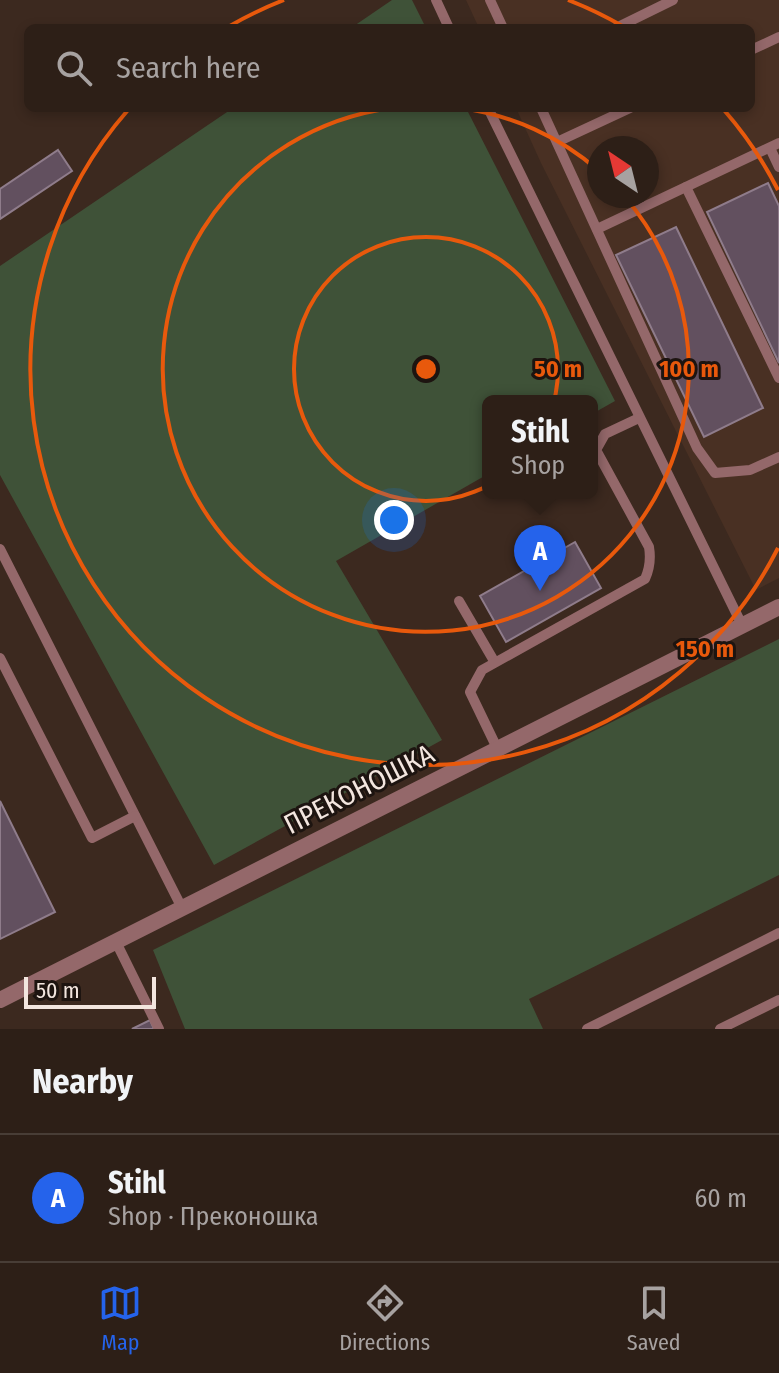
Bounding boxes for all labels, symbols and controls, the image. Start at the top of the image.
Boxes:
search box [24,24,755,112]
icon: search [52,46,96,90]
text: Search here [116,50,261,86]
north arrow [587,136,659,208]
centre of rings [412,355,440,383]
text: 50 m [534,355,582,383]
text: 100 m [659,355,719,383]
popup [482,395,598,499]
text: Stihl [511,414,569,450]
text: Shop [511,450,565,481]
your location [374,500,414,540]
pin: A [514,525,566,591]
text: 150 m [676,635,734,663]
street label: ПРЕКОНОШКА [278,737,440,841]
scale bar [24,973,156,1009]
text: 50 m [36,977,80,1004]
text: Nearby [32,1061,133,1102]
text: Stihl [108,1165,166,1201]
text: A [51,1183,65,1214]
text: 60 m [694,1183,747,1214]
text: Shop · Преконошка [108,1201,319,1232]
tab: Map [98,1281,142,1356]
tab: Directions [339,1281,430,1356]
tab: Saved [627,1281,681,1356]

